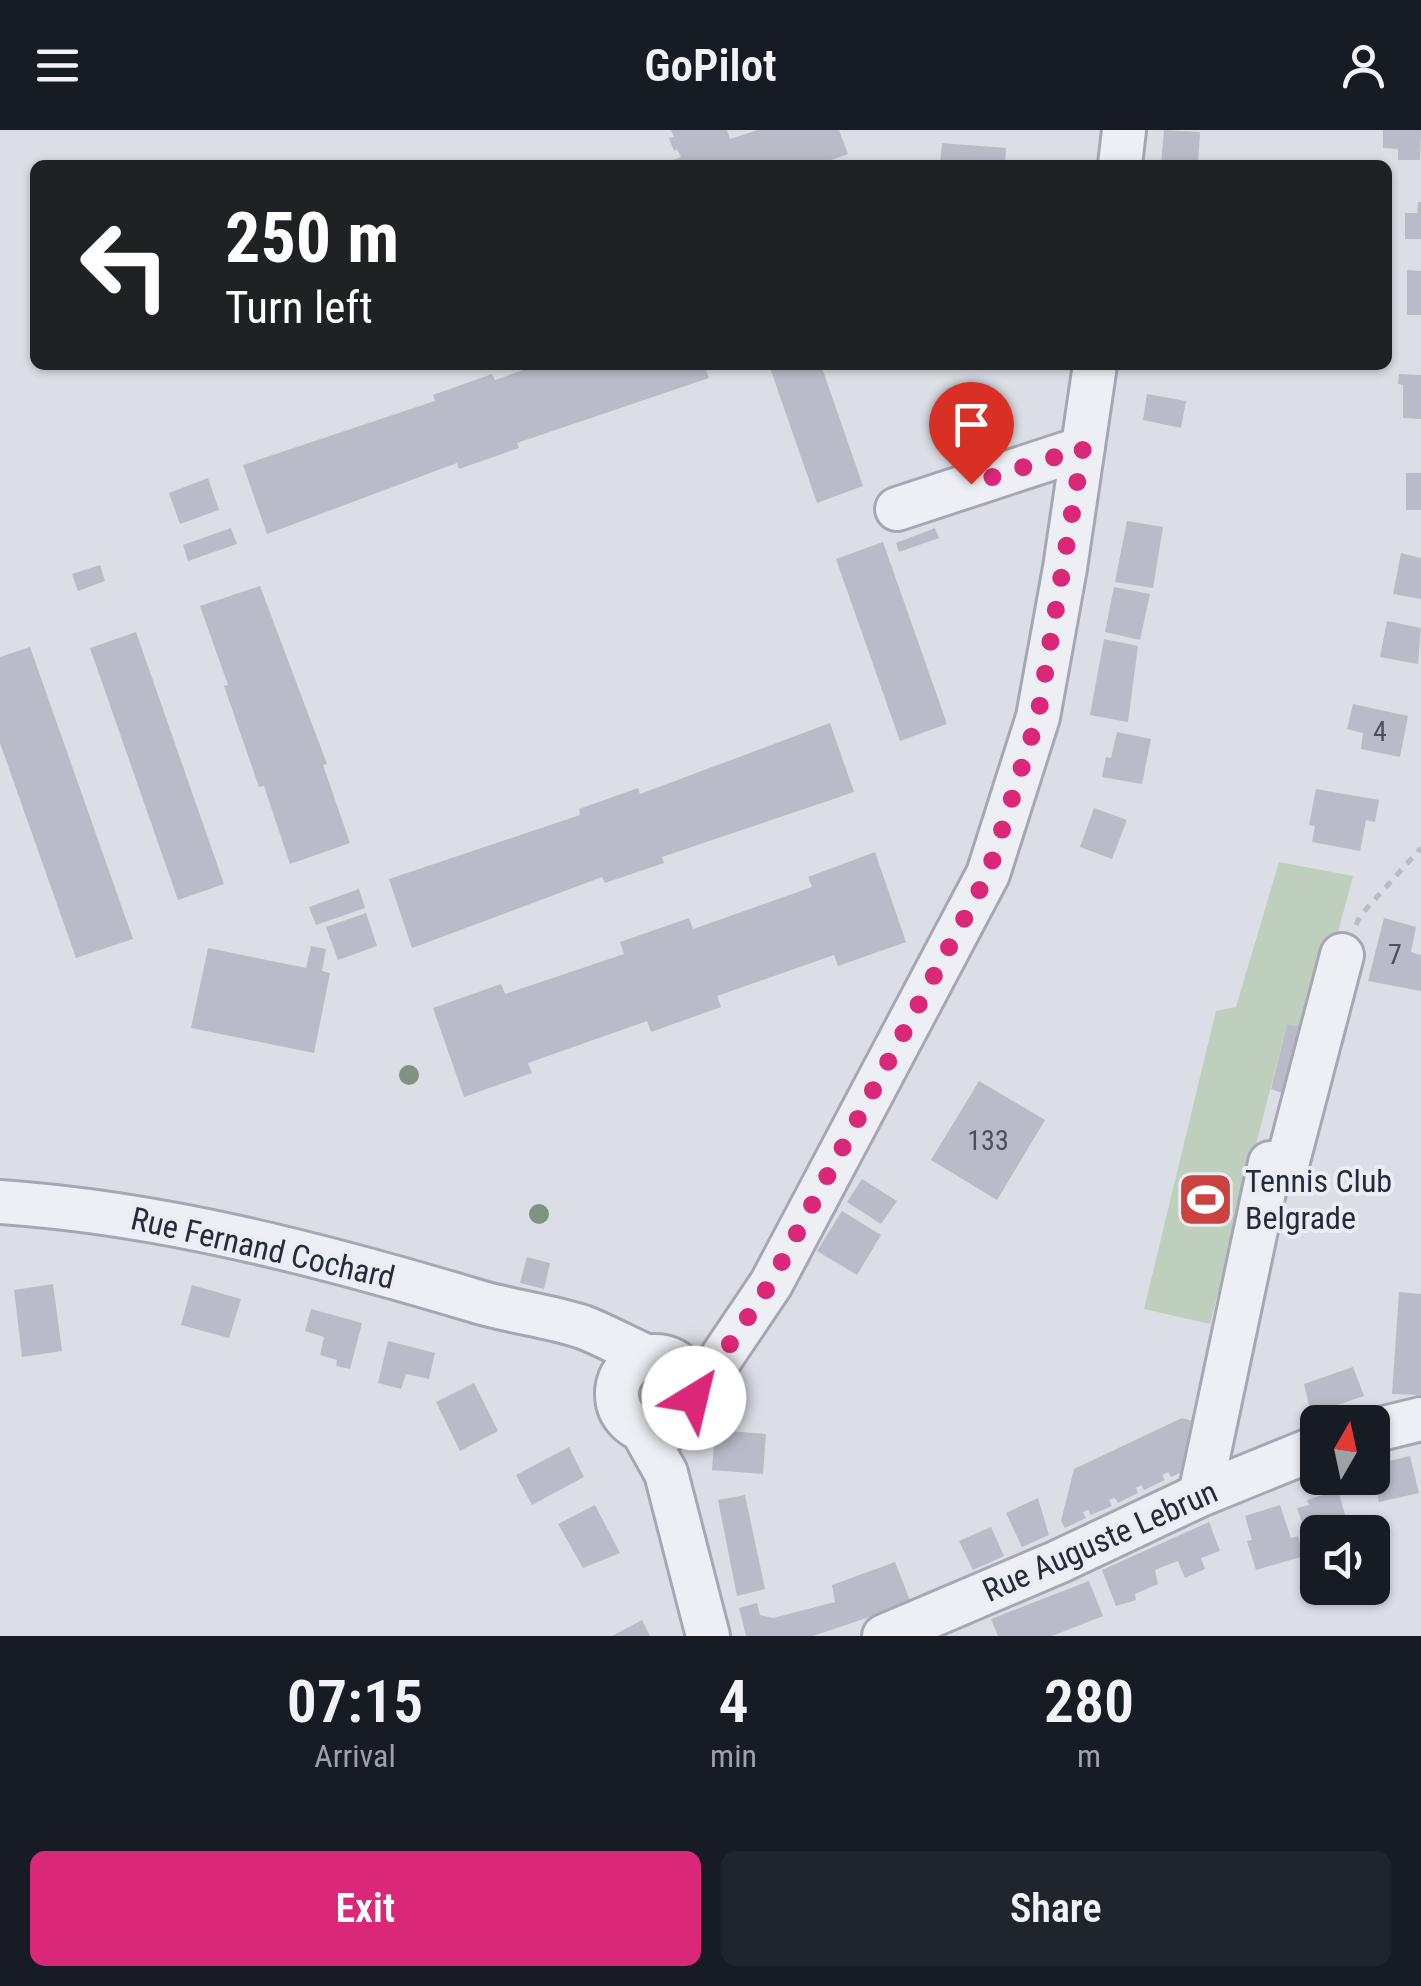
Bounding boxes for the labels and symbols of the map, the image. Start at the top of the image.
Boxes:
pin [929,382,1014,485]
house number: 4 [1373,715,1387,748]
house number: 7 [1388,938,1402,971]
house number: 133 [967,1124,1009,1157]
place label: Tennis Club Belgrade [1245,1162,1392,1237]
sports icon: Tennis Club Belgrade [1176,1169,1236,1229]
street label: Rue Fernand Cochard [128,1199,398,1297]
position arrow [642,1346,746,1450]
north arrow [1300,1405,1390,1495]
street label: Rue Auguste Lebrun [977,1472,1223,1610]

